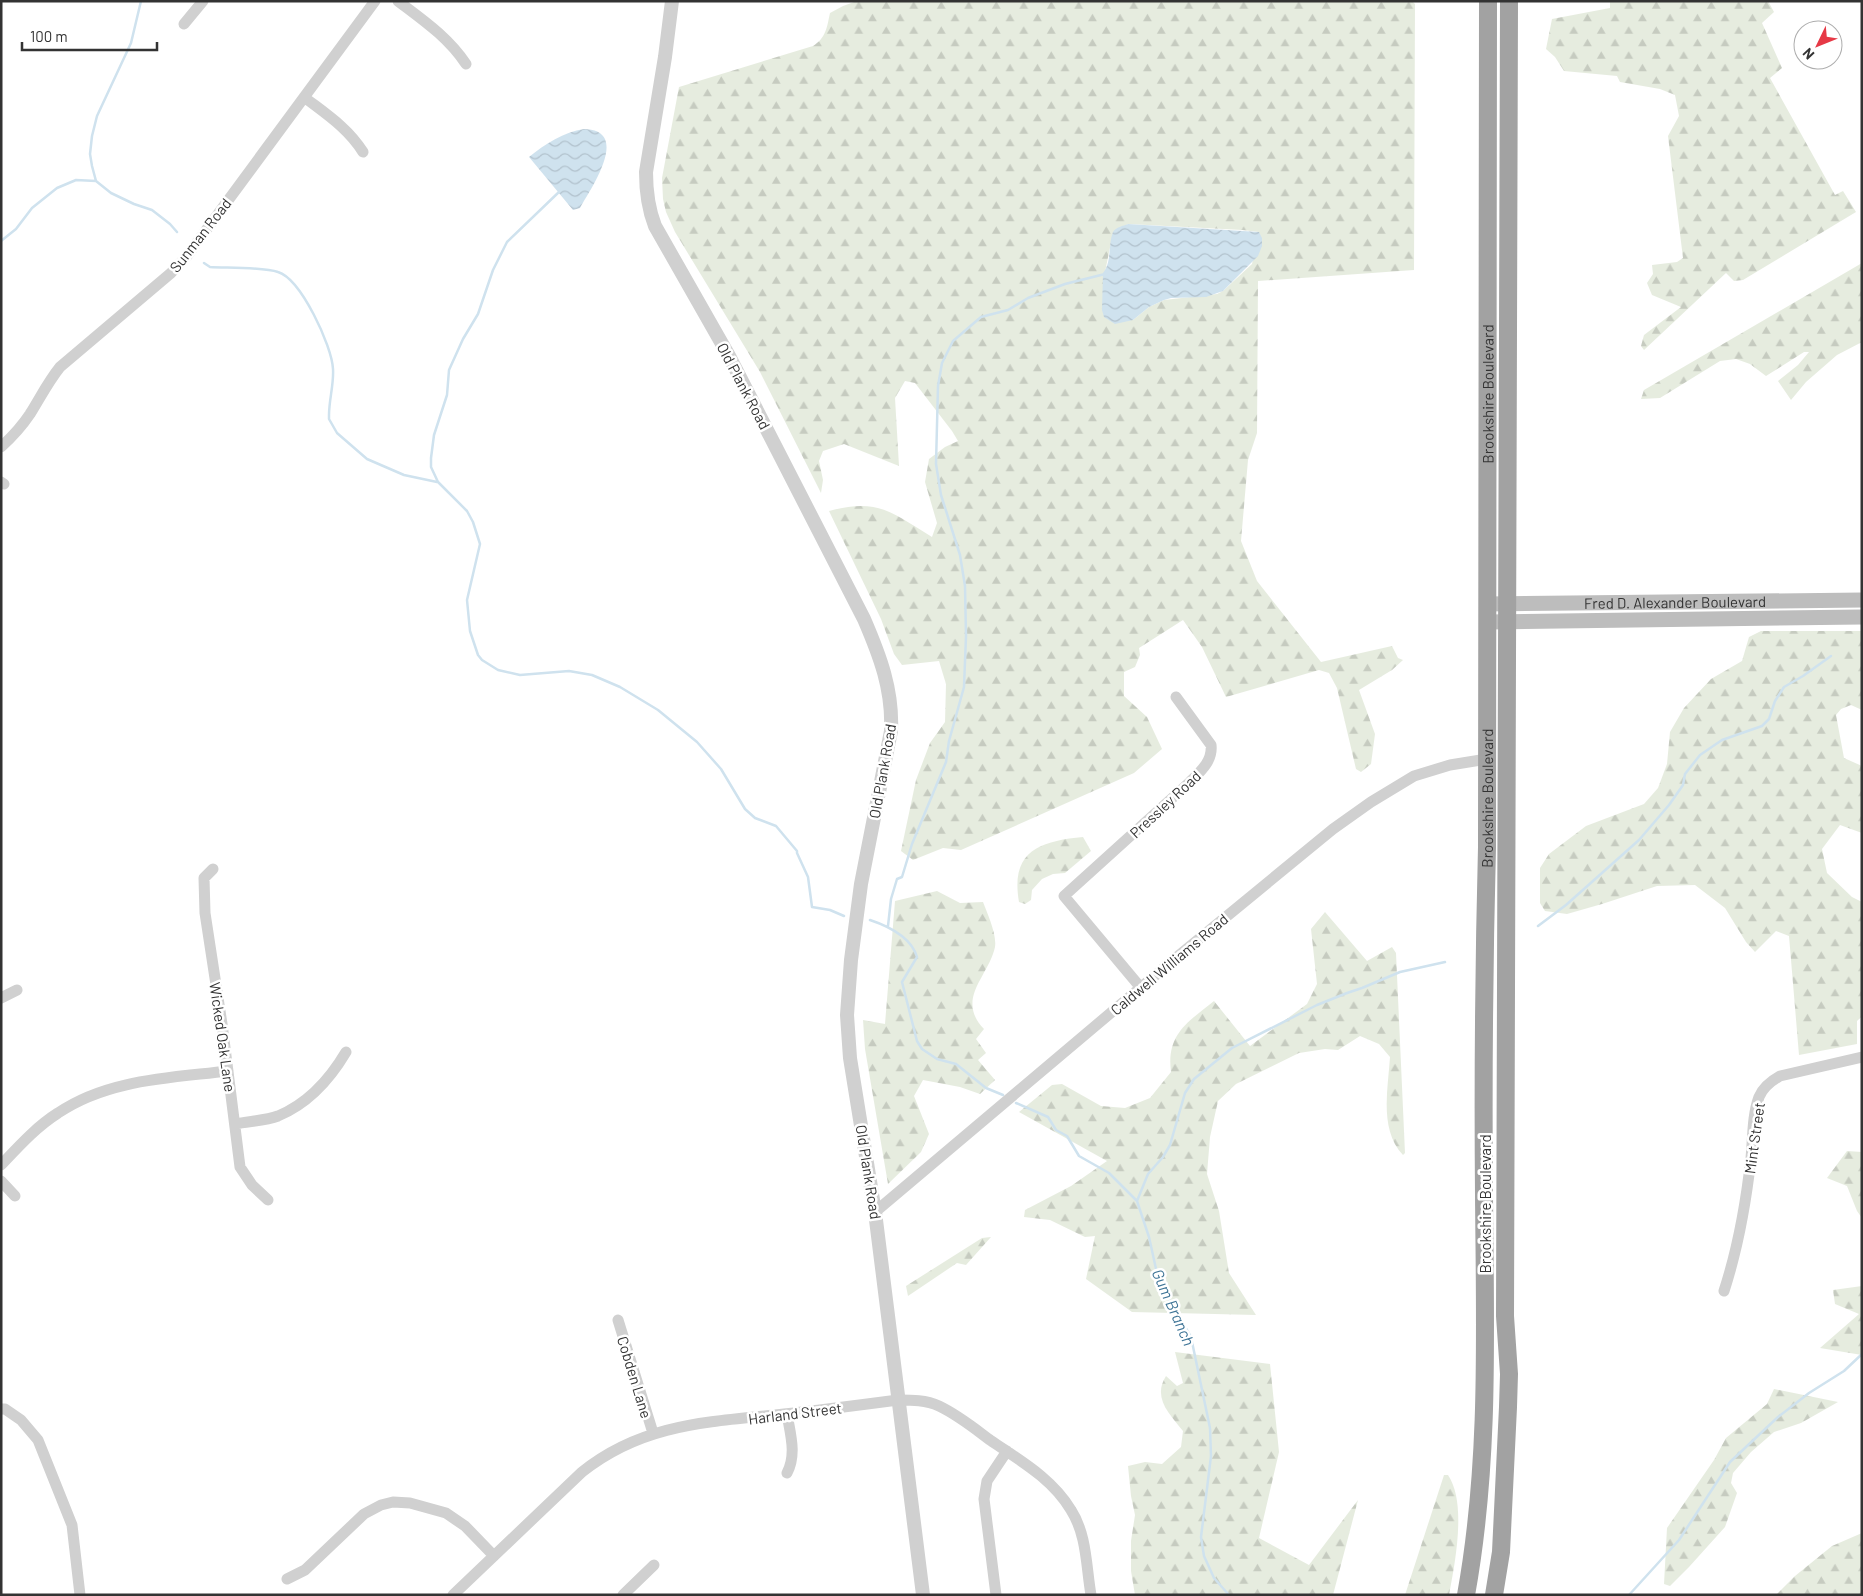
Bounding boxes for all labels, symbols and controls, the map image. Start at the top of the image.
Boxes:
scale bar [22,20,158,52]
north arrow [1793,20,1843,70]
text: 100 m [30,27,68,45]
text: N [1799,45,1818,63]
street label: Sunman Road [165,194,235,276]
street label: Brookshire Boulevard [1478,324,1497,464]
street label: Old Plank Road [714,340,774,432]
street label: Fred D. Alexander Boulevard [1584,592,1766,612]
street label: Old Plank Road [865,722,899,820]
street label: Brookshire Boulevard [1477,728,1496,868]
street label: Pressley Road [1126,766,1204,842]
street label: Caldwell Williams Road [1107,910,1231,1018]
street label: Wicked Oak Lane [206,981,240,1093]
street label: Mint Street [1740,1101,1768,1175]
street label: Old Plank Road [853,1123,885,1221]
street label: Brookshire Boulevard [1476,1134,1494,1274]
water label: Gum Branch [1149,1266,1199,1348]
street label: Cobden Lane [614,1334,656,1420]
street label: Harland Street [747,1398,843,1428]

